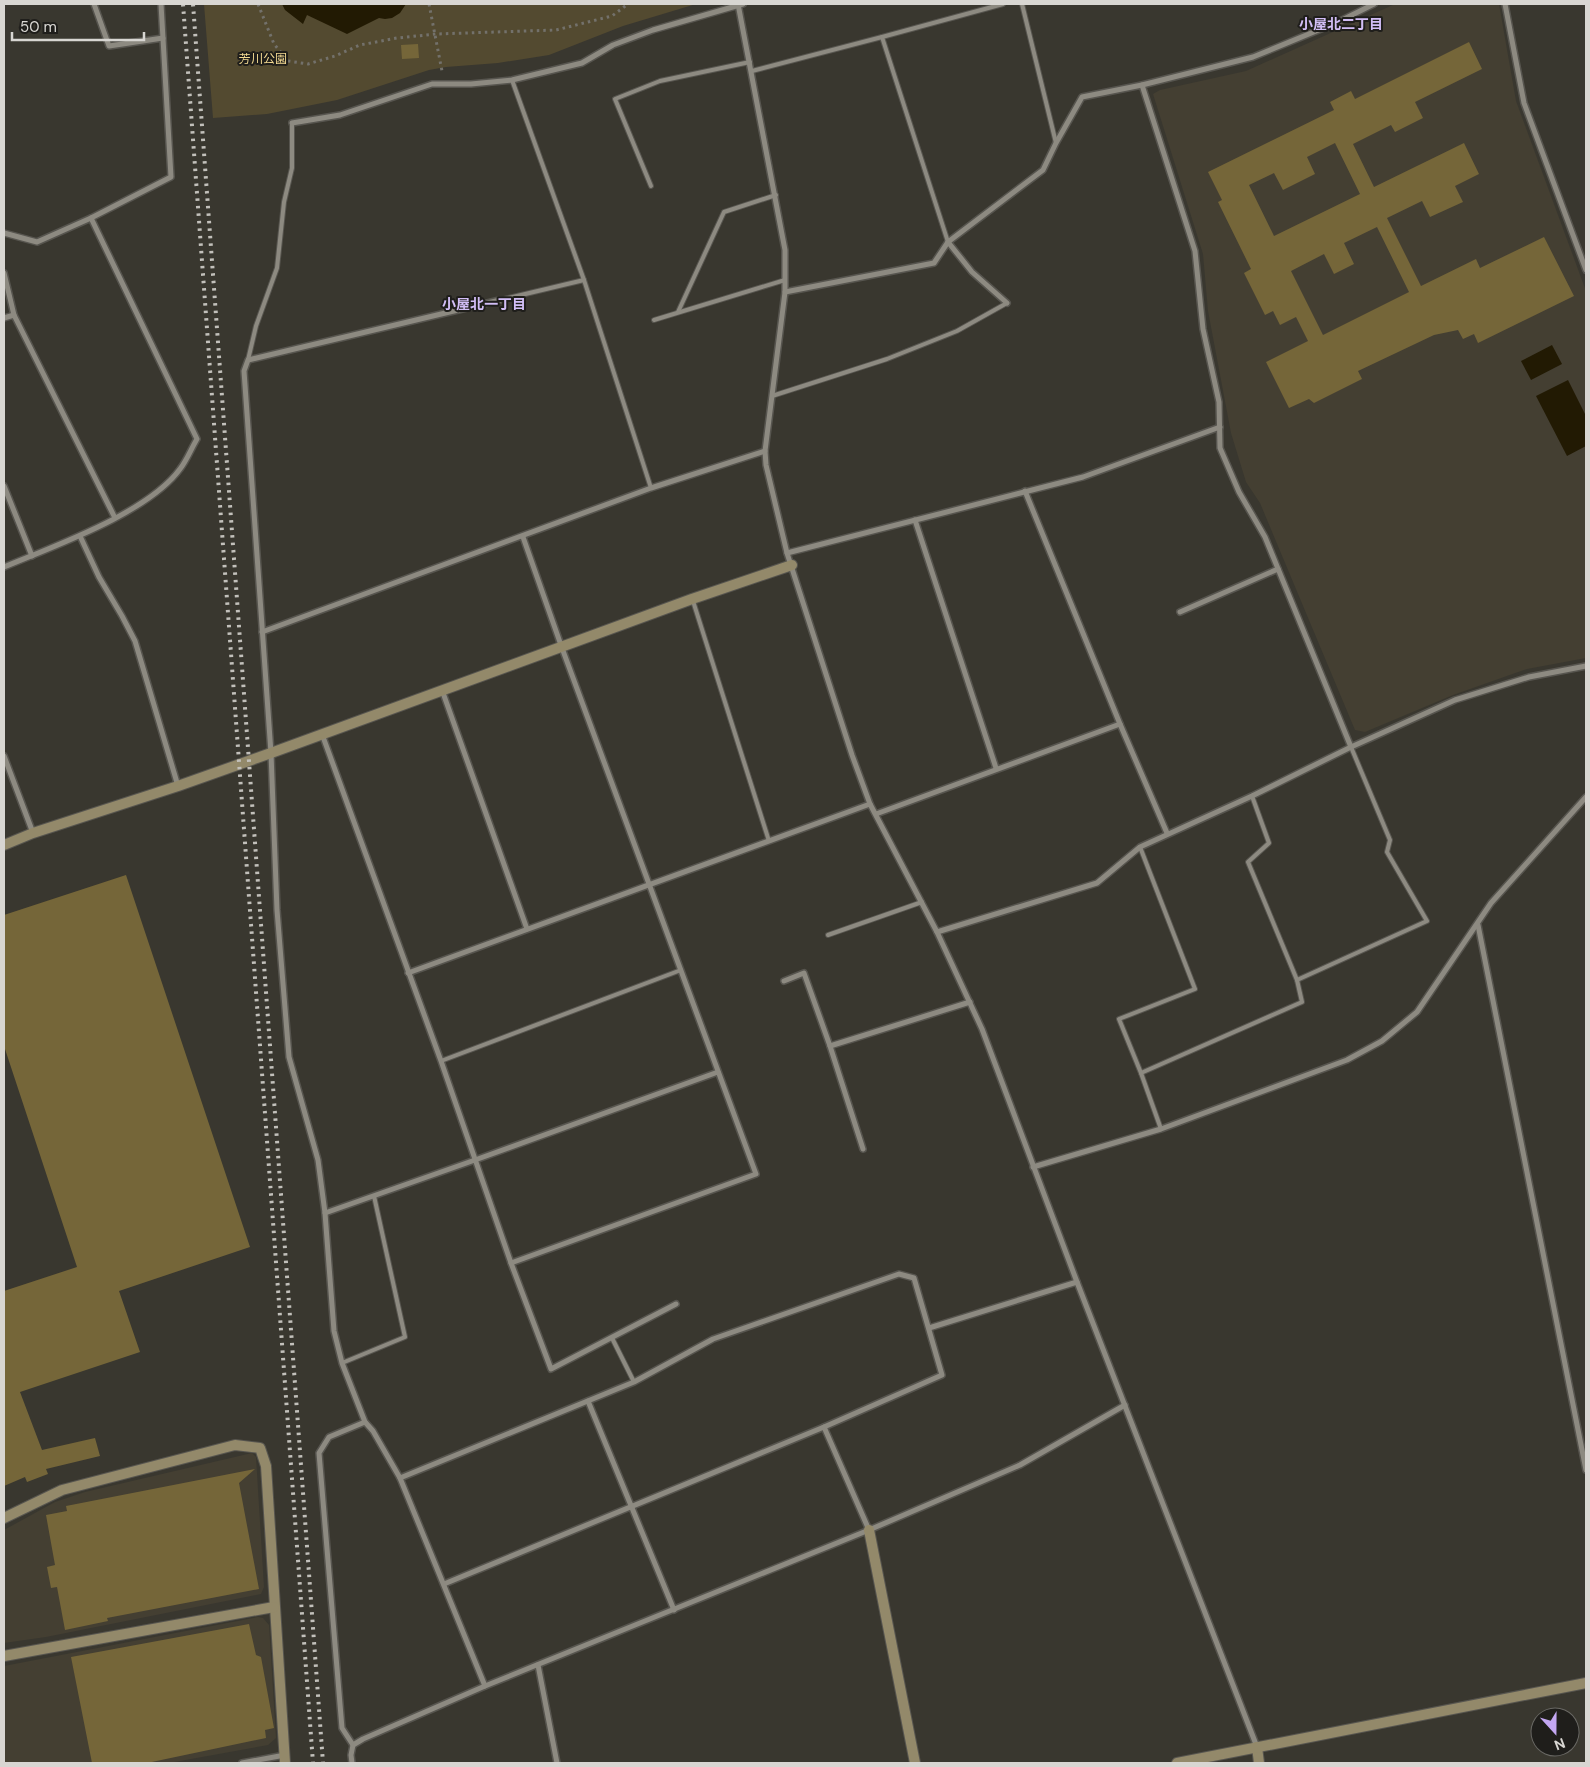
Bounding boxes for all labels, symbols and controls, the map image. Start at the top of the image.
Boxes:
scale bar [12,10,145,42]
district label: 小屋北二丁目 [1299,15,1383,33]
text: 50 m [20,17,57,37]
park label: 芳川公園 [239,51,287,67]
district label: 小屋北一丁目 [442,295,526,313]
north arrow [1530,1707,1580,1757]
text: N [1552,1734,1568,1754]

